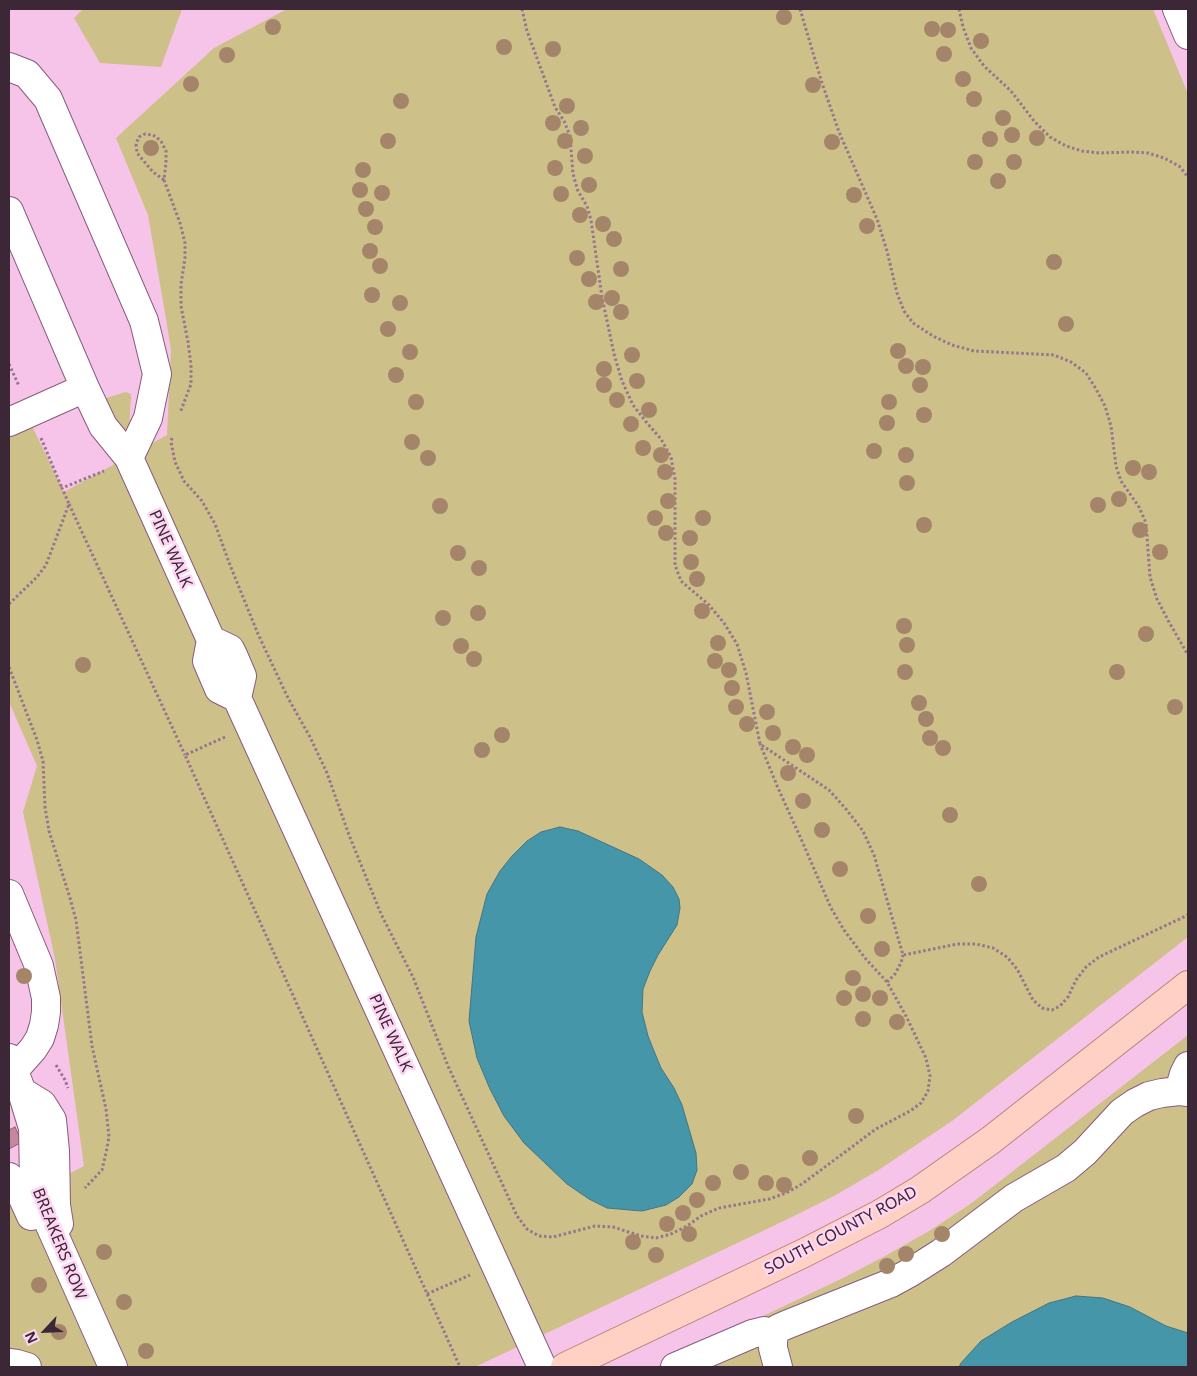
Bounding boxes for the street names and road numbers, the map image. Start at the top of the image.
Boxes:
street label: PINE WALK [144,507,196,591]
street label: PINE WALK [364,991,416,1075]
street label: SOUTH COUNTY ROAD [761,1183,921,1279]
street label: BREAKERS ROW [28,1186,90,1302]

